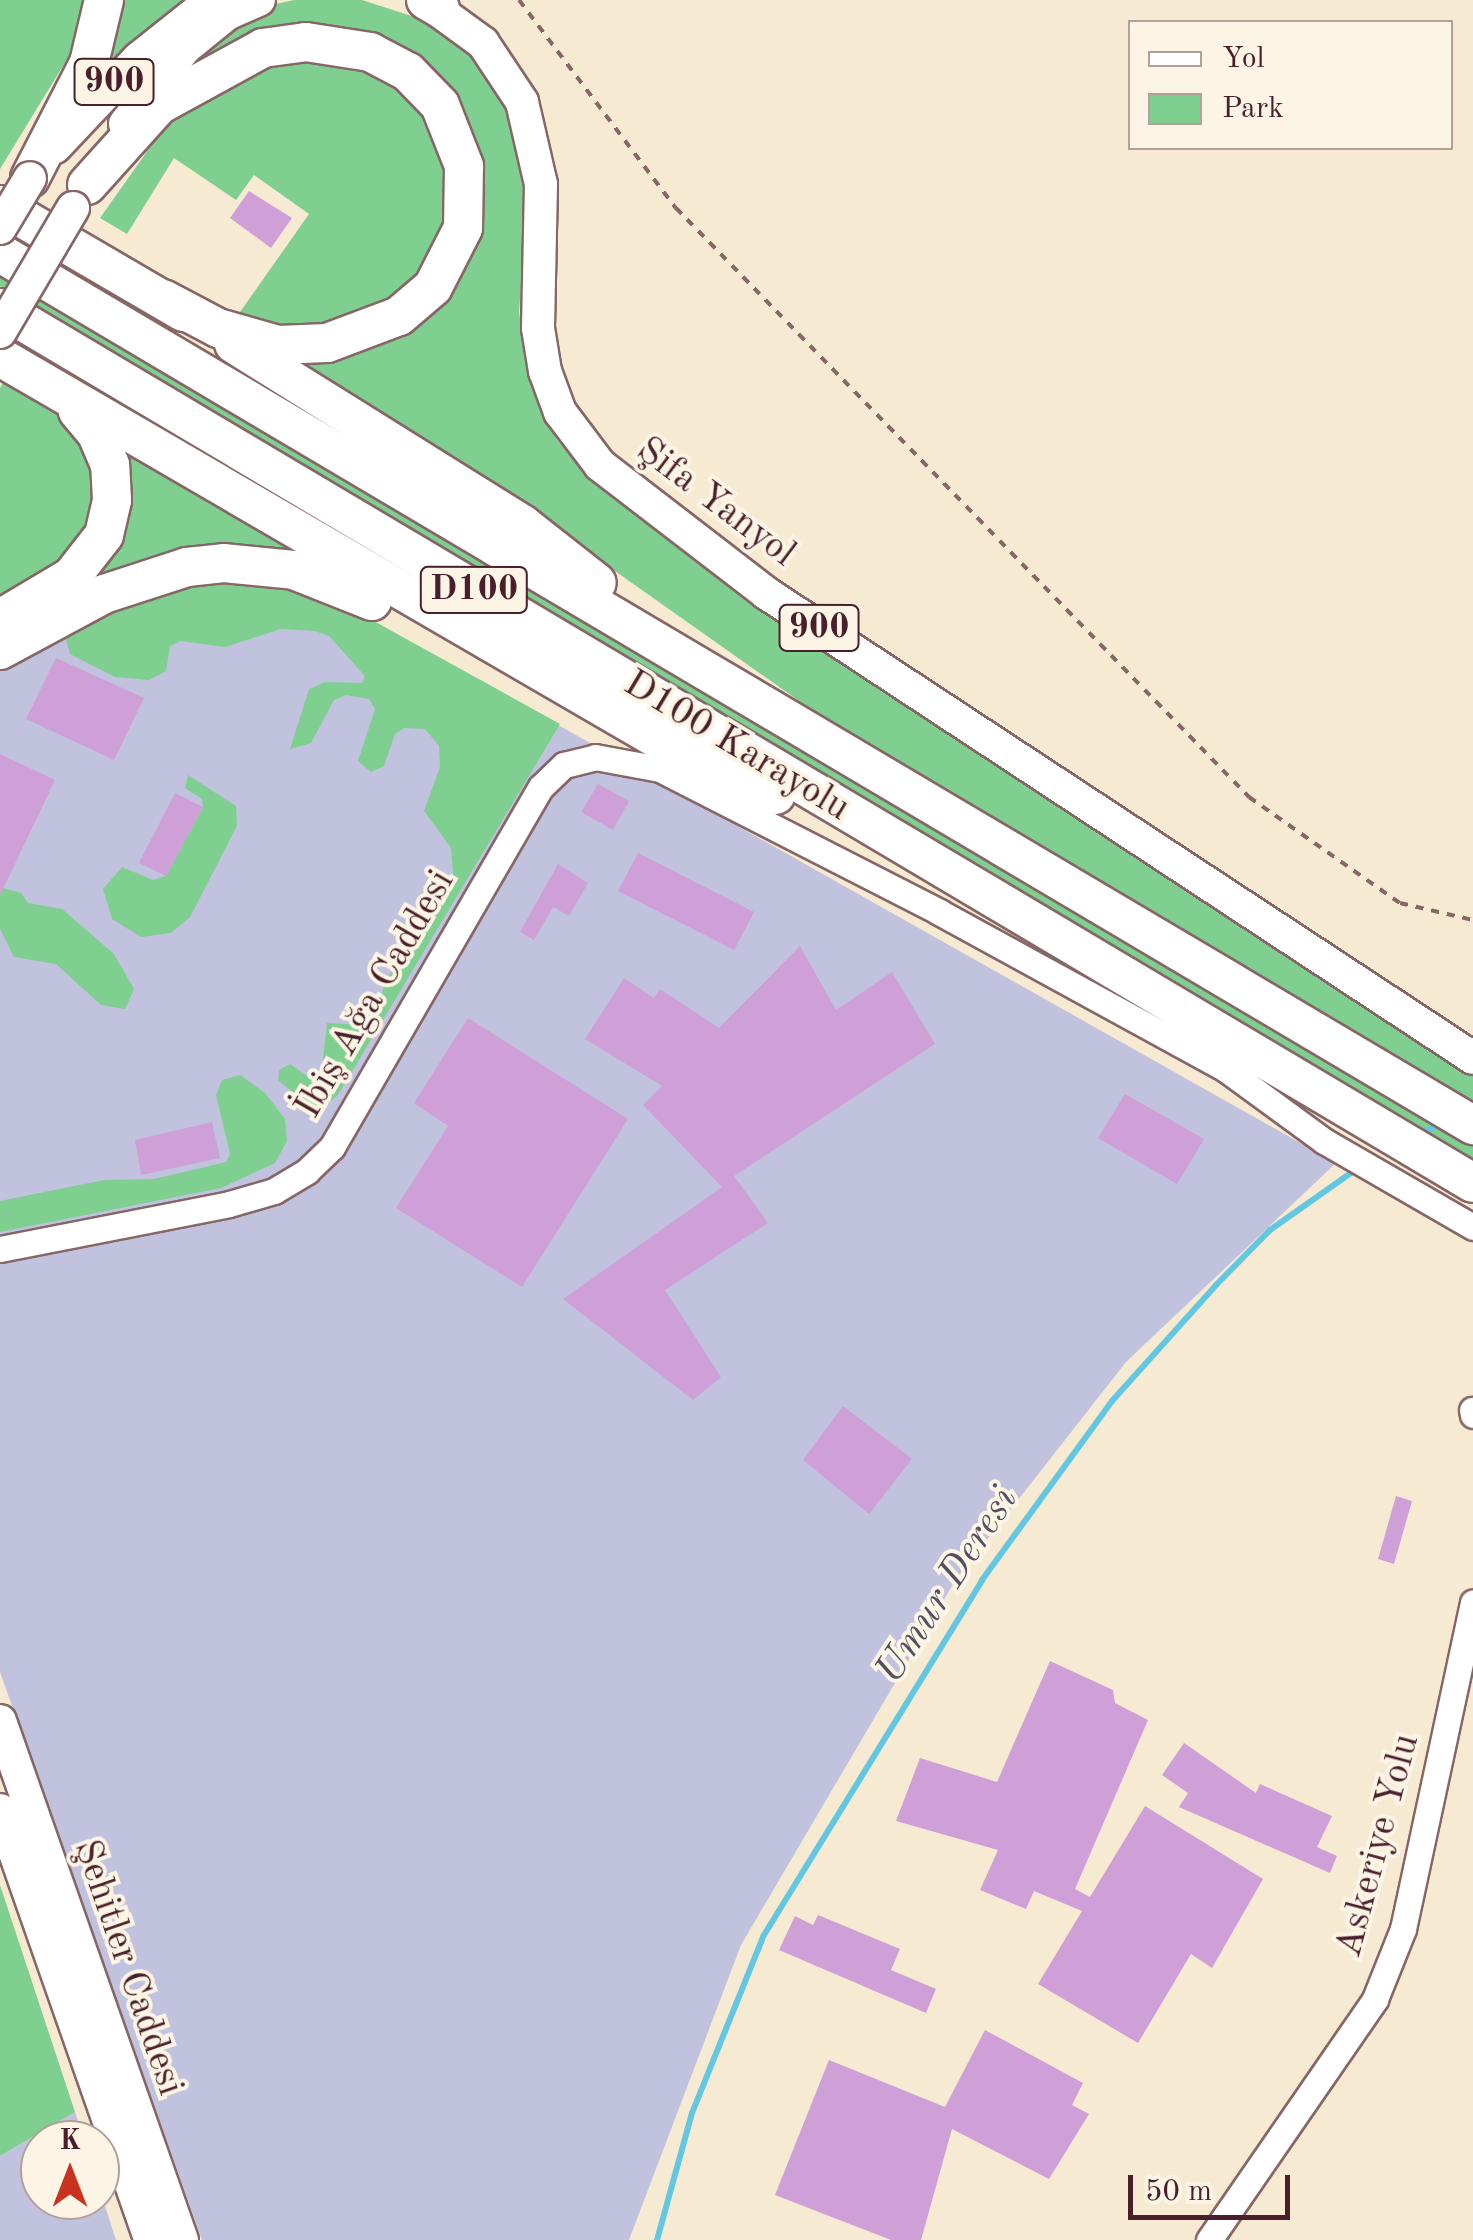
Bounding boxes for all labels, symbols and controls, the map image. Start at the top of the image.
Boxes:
legend [1128,20,1453,150]
text: Yol [1222,44,1265,74]
road number: 900 [72,52,156,112]
text: Park [1222,94,1284,124]
street label: Şifa Yanyol [626,428,804,578]
road number: D100 [419,560,529,620]
road number: 900 [776,598,862,658]
street label: D100 Karayolu [615,662,857,832]
street label: İbiş Ağa Caddesi [287,863,465,1127]
water label: Umur Deresi [867,1479,1029,1693]
street label: Askeriye Yolu [1327,1729,1431,1963]
street label: Şehitler Caddesi [62,1834,192,2102]
north arrow [20,2120,120,2220]
text: K [59,2128,81,2156]
scale bar [1133,2155,1296,2217]
text: 50 m [1145,2177,1212,2207]

